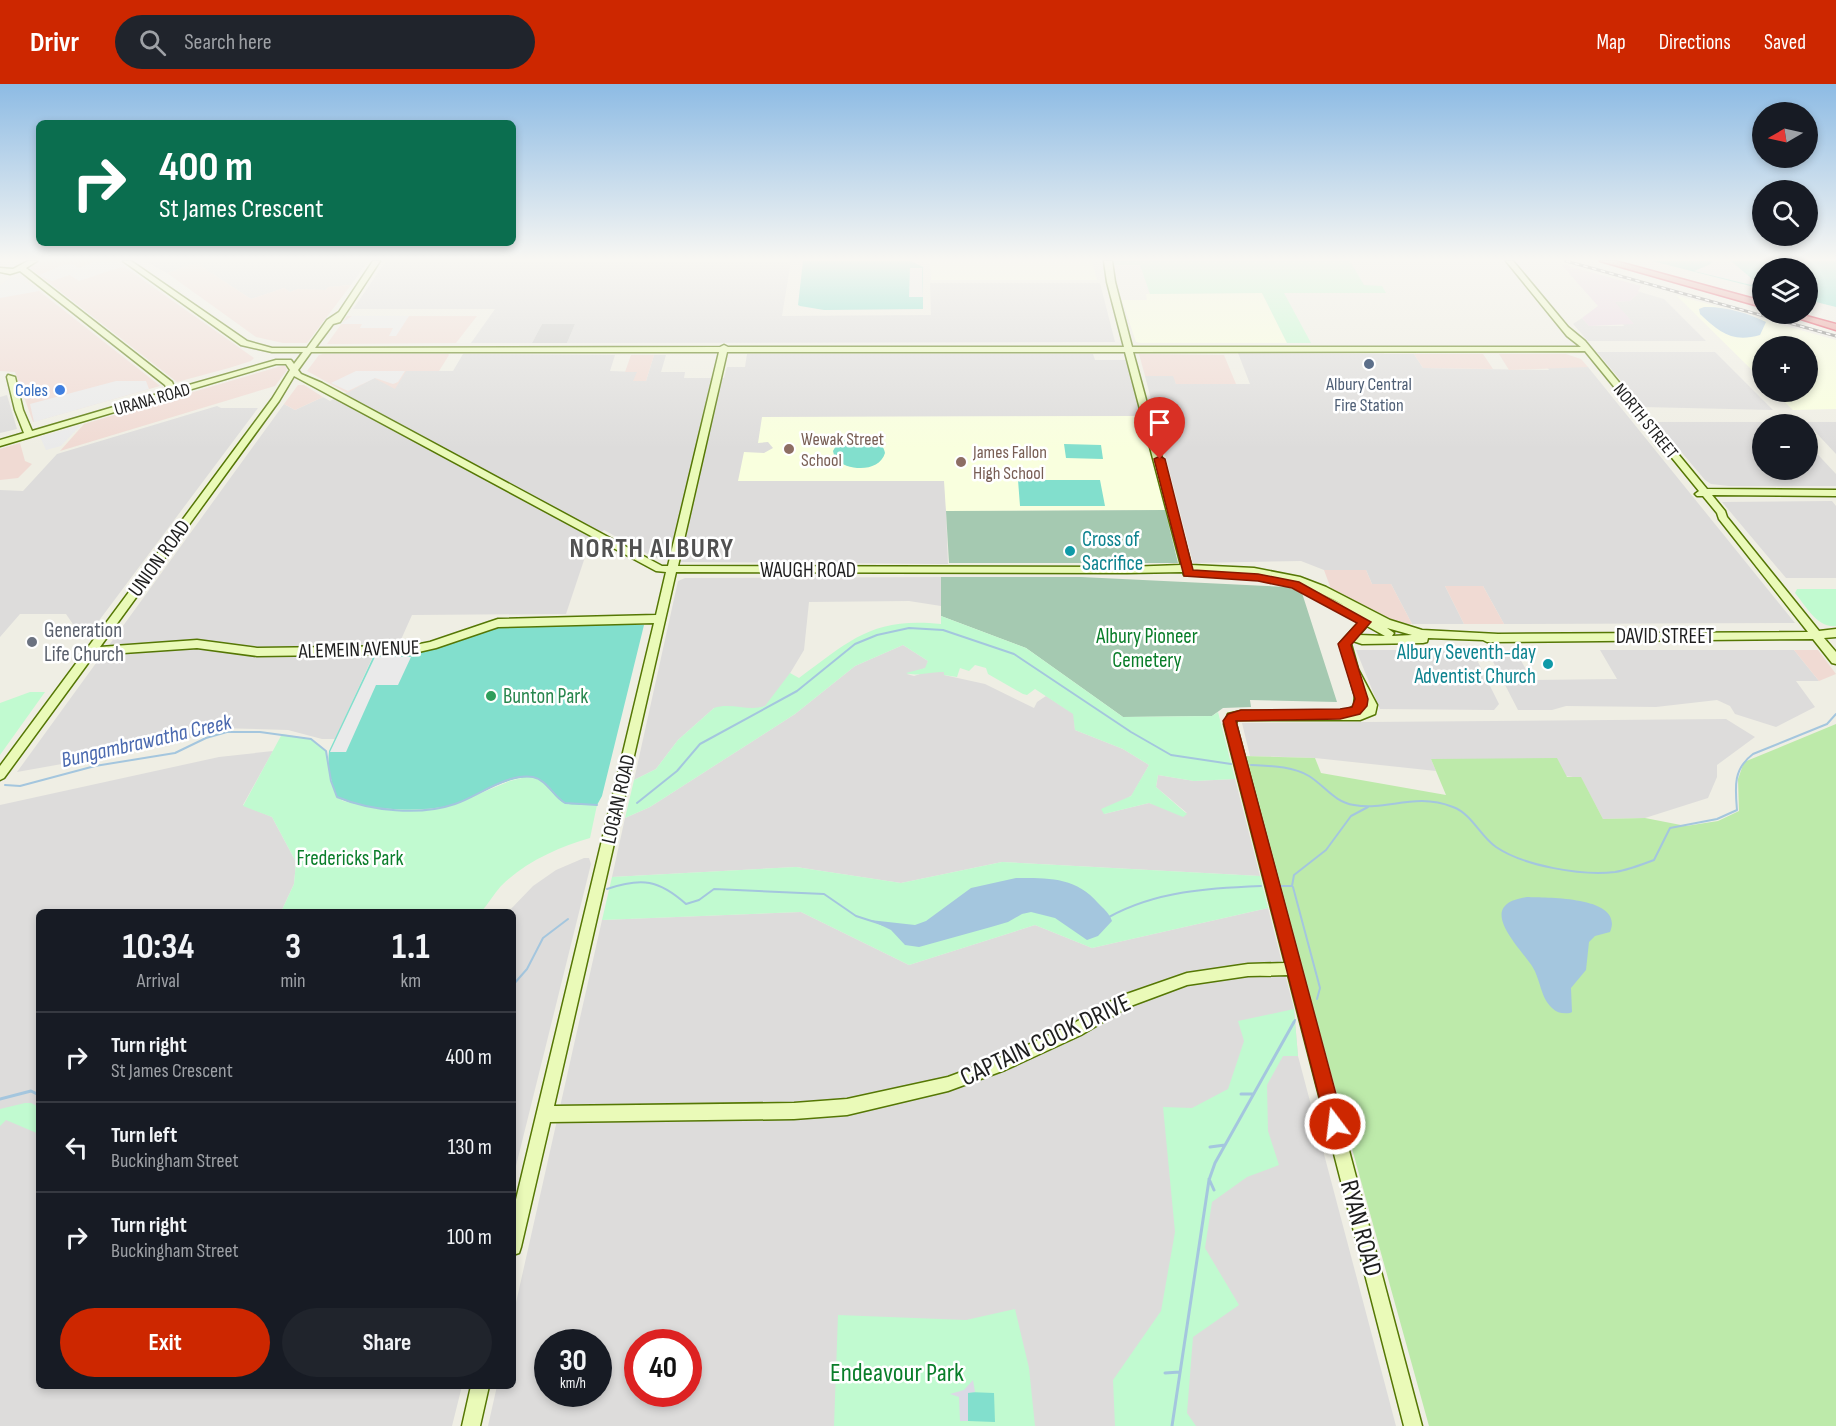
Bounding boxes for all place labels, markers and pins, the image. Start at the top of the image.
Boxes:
marker: Albury Central Fire Station [1362,357,1376,371]
place label: Albury Central Fire Station [1325,374,1412,416]
place label: Coles [15,380,48,401]
marker: Coles [53,383,67,397]
pin [1134,397,1185,459]
place label: Wewak Street School [801,429,885,471]
marker: Wewak Street School [782,442,796,456]
place label: James Fallon High School [972,442,1047,484]
marker: James Fallon High School [954,455,968,469]
place label: Cross of Sacrifice [1082,527,1143,576]
marker: Cross of Sacrifice [1063,544,1077,558]
place label: Generation Life Church [44,618,124,667]
marker: Generation Life Church [25,635,39,649]
place label: Albury Seventh-day Adventist Church [1396,640,1536,689]
marker: Albury Seventh-day Adventist Church [1541,657,1555,671]
place label: Bunton Park [503,684,588,709]
marker: Bunton Park [484,689,498,703]

